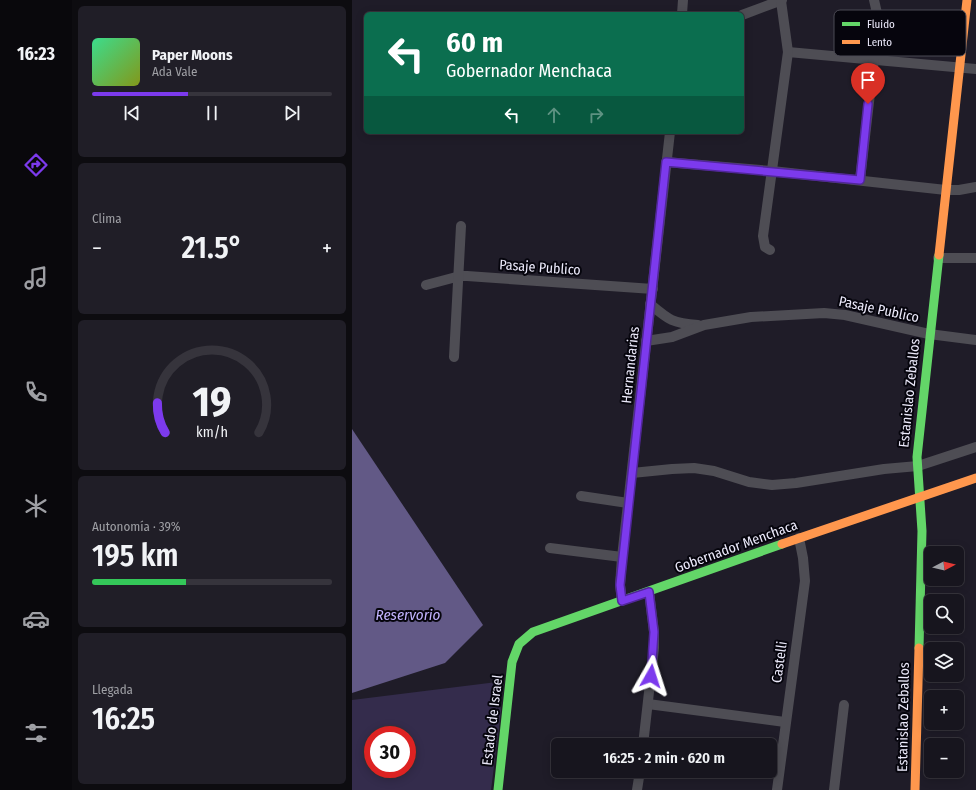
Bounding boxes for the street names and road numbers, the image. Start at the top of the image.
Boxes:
street label: Pasaje Publico [499,256,581,279]
street label: Pasaje Publico [837,293,921,326]
street label: Hernandarias [618,326,643,404]
street label: Estanislao Zeballos [895,338,924,449]
street label: Gobernador Menchaca [673,516,800,577]
street label: Castelli [768,640,791,684]
street label: Estanislao Zeballos [894,662,913,772]
street label: Estado de Israel [478,673,507,766]

